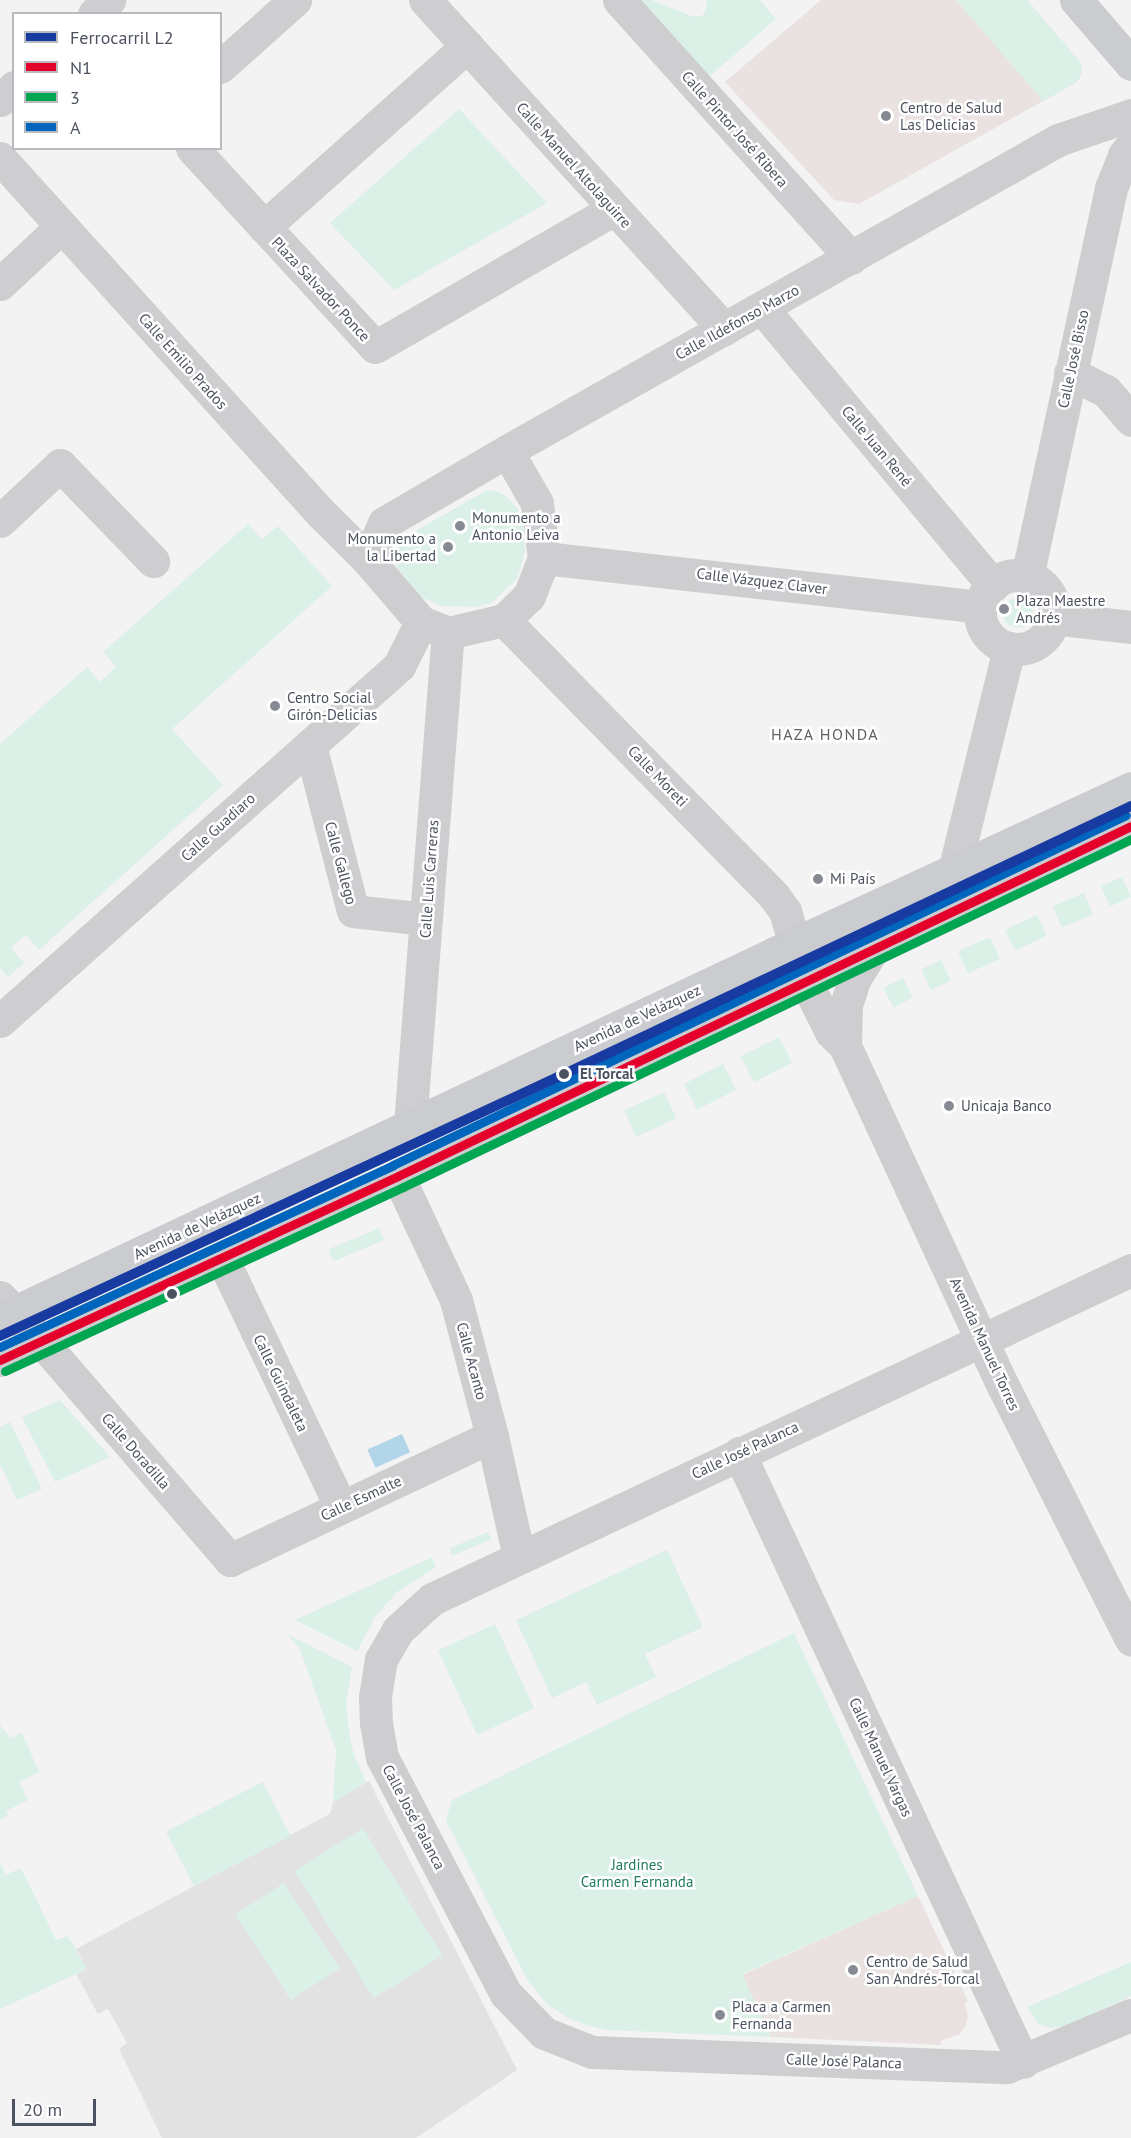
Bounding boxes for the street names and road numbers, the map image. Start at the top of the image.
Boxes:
street label: Calle Pintor José Ribera [678,67,792,191]
street label: Calle Manuel Altolaguirre [513,98,635,232]
street label: Plaza Salvador Ponce [268,233,374,345]
street label: Calle Ildefonso Marzo [672,281,802,363]
street label: Calle José Bisso [1054,308,1092,410]
street label: Calle Emilio Prados [135,309,231,413]
street label: Calle Juan René [838,402,916,490]
street label: Calle Vázquez Claver [695,564,829,598]
street label: Calle Moreti [624,742,692,810]
street label: Calle Guadiaro [177,789,259,865]
street label: Calle Luis Carreras [416,819,442,939]
street label: Calle Gallego [321,820,361,906]
street label: Avenida de Velázquez [571,981,703,1055]
street label: Avenida de Velázquez [131,1189,263,1263]
street label: Avenida Manuel Torres [946,1275,1024,1413]
street label: Calle Acanto [453,1320,491,1402]
street label: Calle Guindaleta [250,1332,312,1434]
street label: Calle Doradilla [98,1409,174,1493]
street label: Calle José Palanca [689,1417,801,1483]
street label: Calle Esmalte [318,1471,404,1525]
street label: Calle Manuel Vargas [845,1694,917,1820]
street label: Calle José Palanca [379,1762,449,1872]
street label: Calle José Palanca [786,2050,902,2072]

